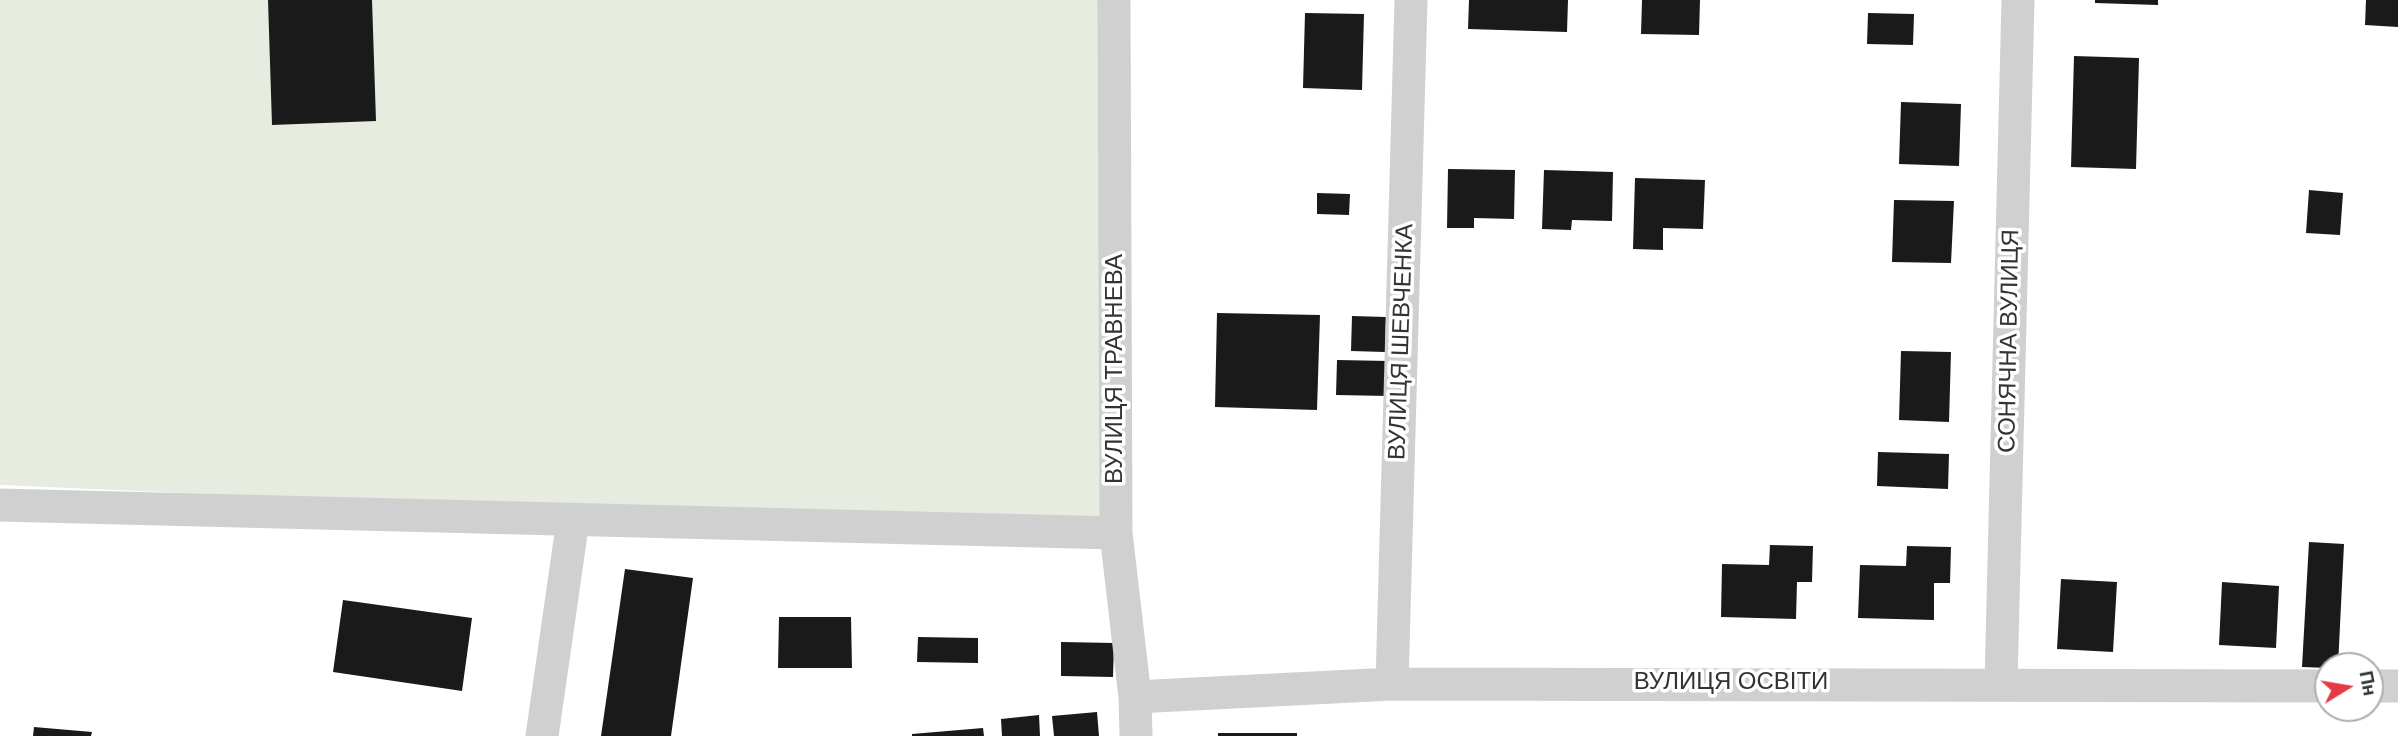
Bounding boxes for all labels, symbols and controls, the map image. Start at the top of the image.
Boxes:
street label: ВУЛИЦЯ ШЕВЧЕНКА [1383,223,1421,461]
street label: СОНЯЧНА ВУЛИЦЯ [1994,229,2026,453]
street label: ВУЛИЦЯ ТРАВНЕВА [1102,254,1130,484]
north arrow [2314,652,2384,722]
street label: ВУЛИЦЯ ОСВІТИ [1634,669,1828,697]
text: Пн [2353,669,2383,698]

